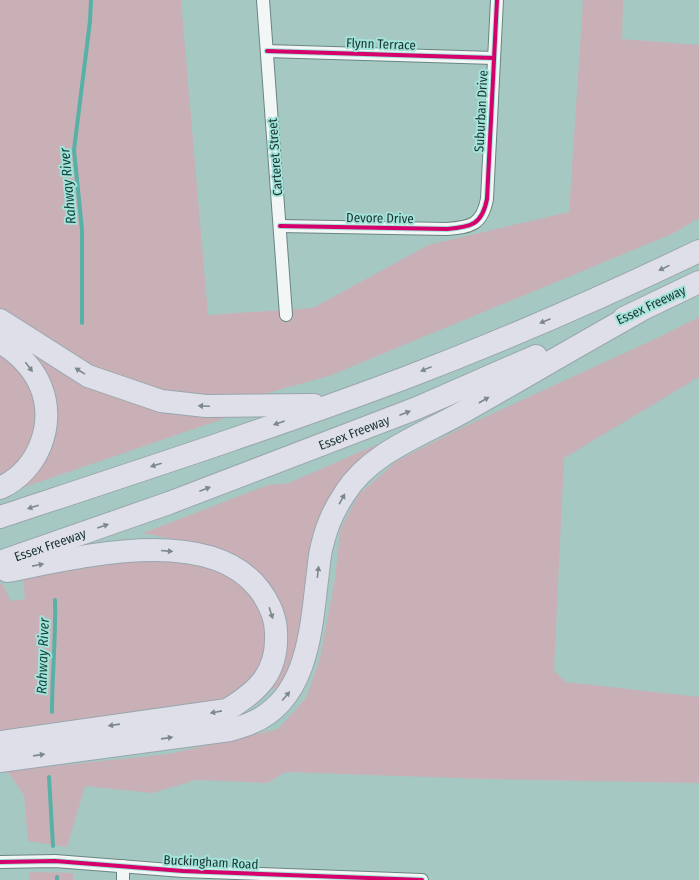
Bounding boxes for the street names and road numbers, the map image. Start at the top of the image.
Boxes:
street label: Flynn Terrace [346,35,416,53]
street label: Suburban Drive [471,70,491,152]
street label: Carteret Street [265,117,285,196]
street label: Devore Drive [346,210,414,226]
street label: Essex Freeway [614,282,688,328]
street label: Essex Freeway [316,412,392,453]
street label: Essex Freeway [12,525,88,564]
street label: Buckingham Road [163,852,259,872]

